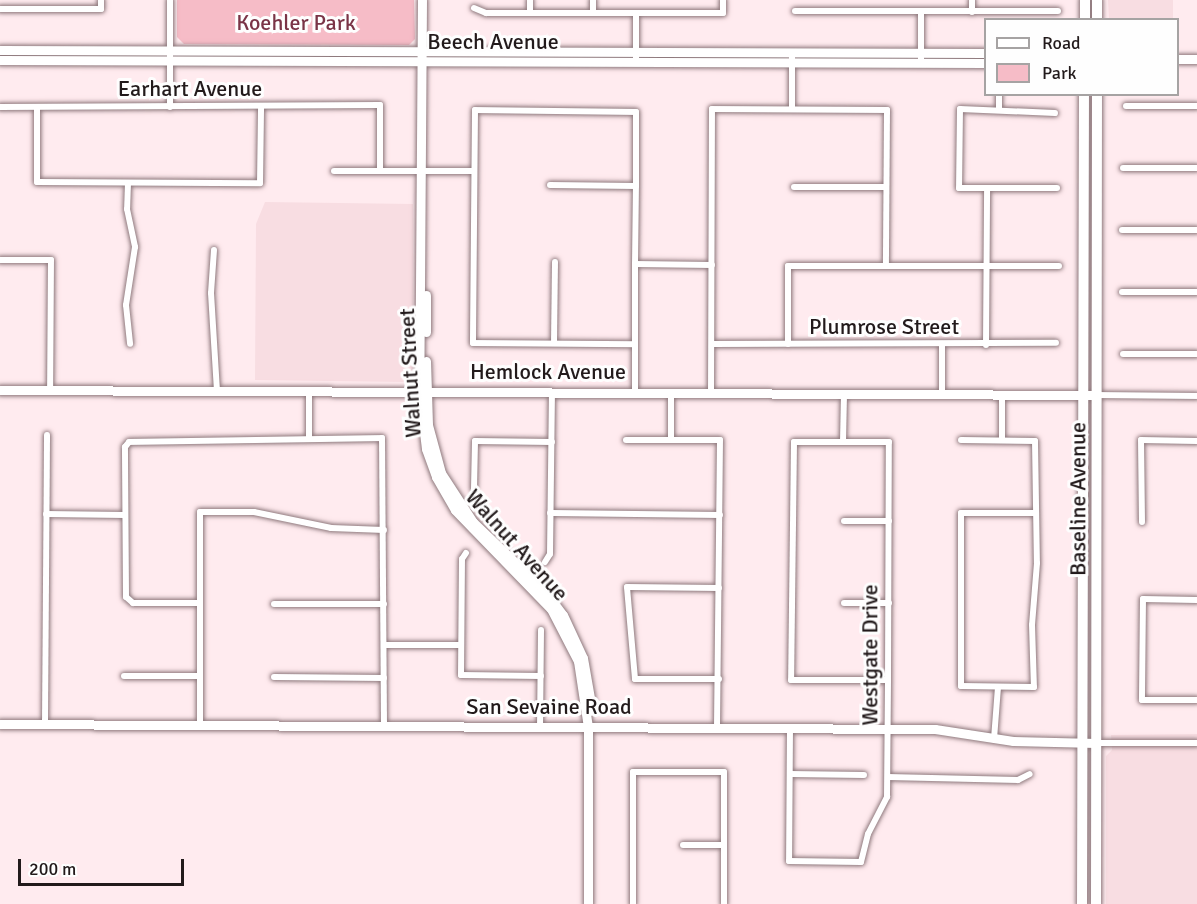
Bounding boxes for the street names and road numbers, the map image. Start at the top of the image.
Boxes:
street label: Beech Avenue [427,29,559,55]
street label: Earhart Avenue [118,76,262,102]
street label: Walnut Street [393,308,427,438]
street label: Plumrose Street [809,314,959,340]
street label: Hemlock Avenue [470,359,626,385]
street label: Baseline Avenue [1065,422,1091,576]
street label: Walnut Avenue [460,484,574,606]
street label: Westgate Drive [857,584,883,726]
street label: San Sevaine Road [466,694,632,720]

